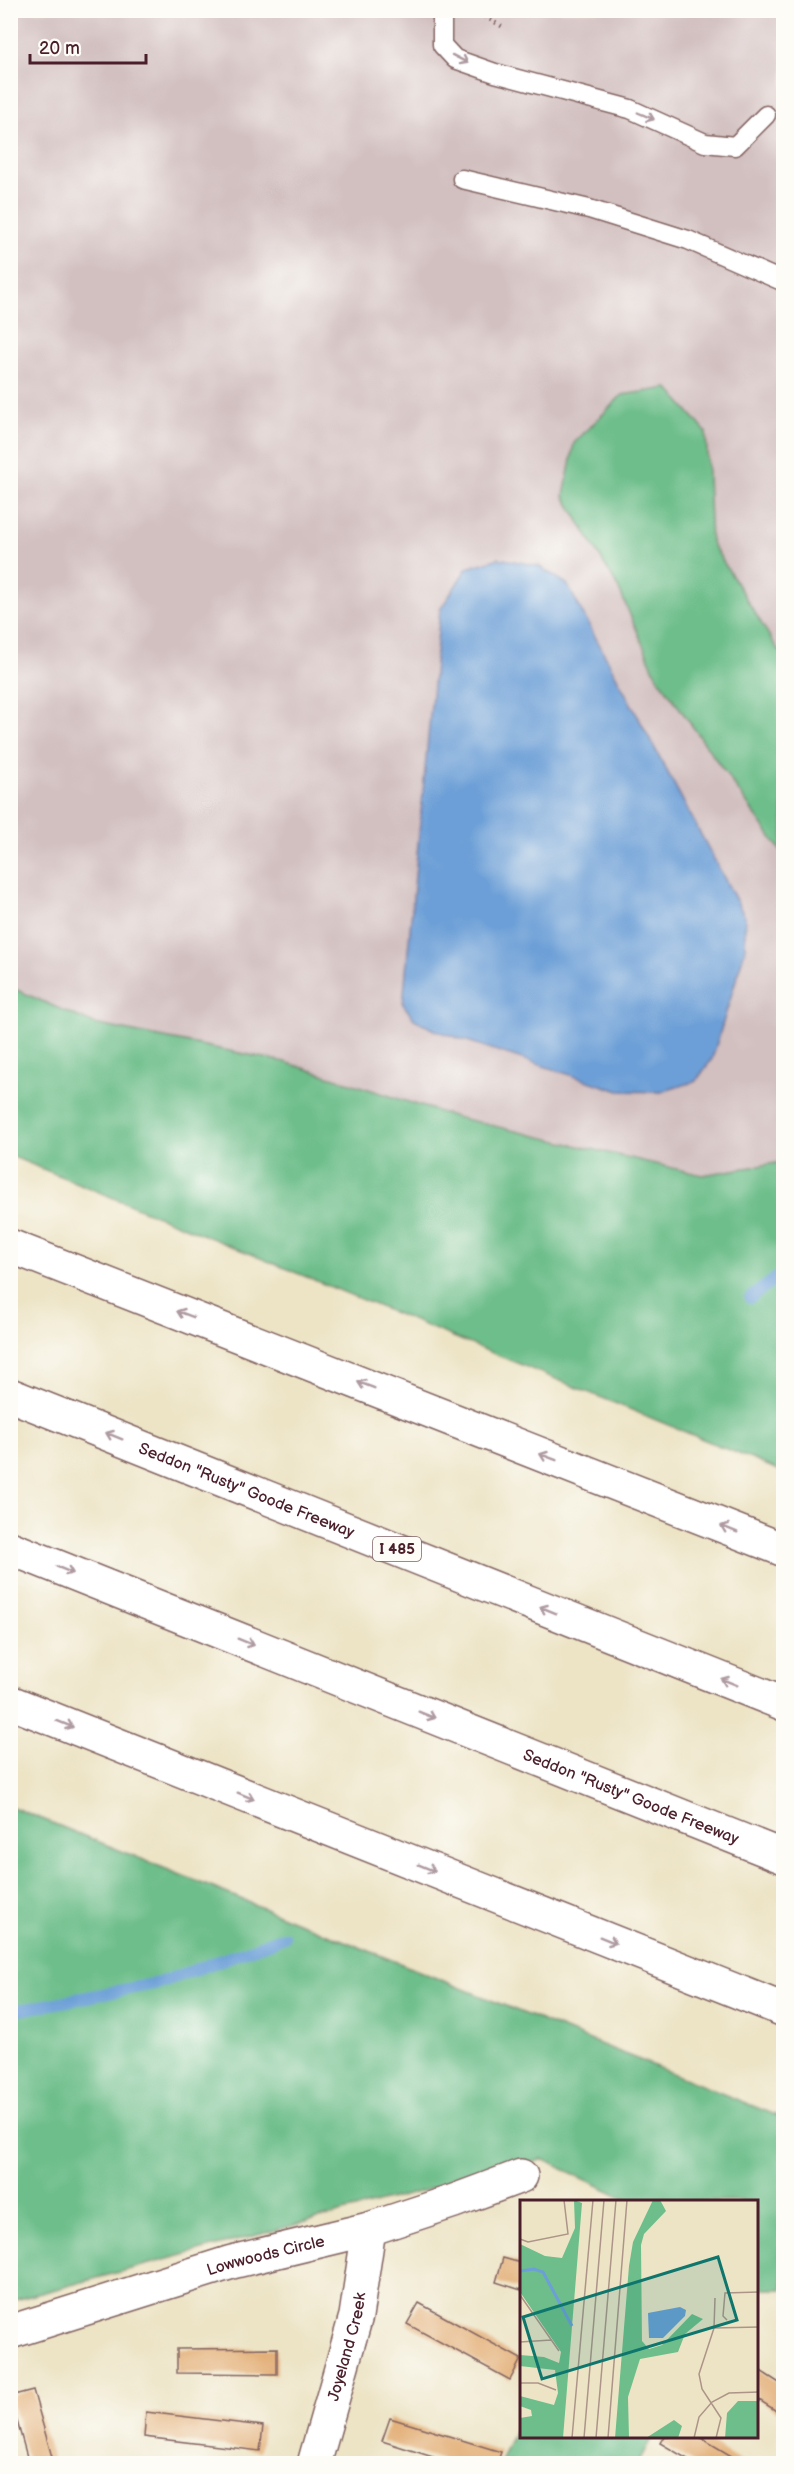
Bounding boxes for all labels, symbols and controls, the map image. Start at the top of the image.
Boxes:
scale bar [30,27,146,65]
text: 20 m [39,38,80,59]
one-way arrow [451,54,469,66]
one-way arrow [637,111,655,122]
one-way arrow [176,1308,195,1319]
one-way arrow [358,1379,376,1390]
one-way arrow [105,1430,123,1441]
street label: Seddon "Rusty" Goode Freeway [136,1439,358,1543]
one-way arrow [539,1450,558,1461]
one-way arrow [720,1523,739,1534]
road number: I 485 [373,1537,421,1561]
one-way arrow [55,1565,74,1576]
one-way arrow [539,1604,558,1615]
one-way arrow [236,1637,255,1648]
one-way arrow [720,1676,739,1687]
one-way arrow [417,1710,436,1721]
one-way arrow [55,1719,74,1730]
street label: Seddon "Rusty" Goode Freeway [520,1746,742,1849]
one-way arrow [236,1791,255,1802]
one-way arrow [417,1863,436,1874]
one-way arrow [598,1935,617,1946]
inset map [520,2200,758,2438]
street label: Lowwoods Circle [205,2232,327,2280]
street label: Joyeland Creek [324,2291,370,2403]

